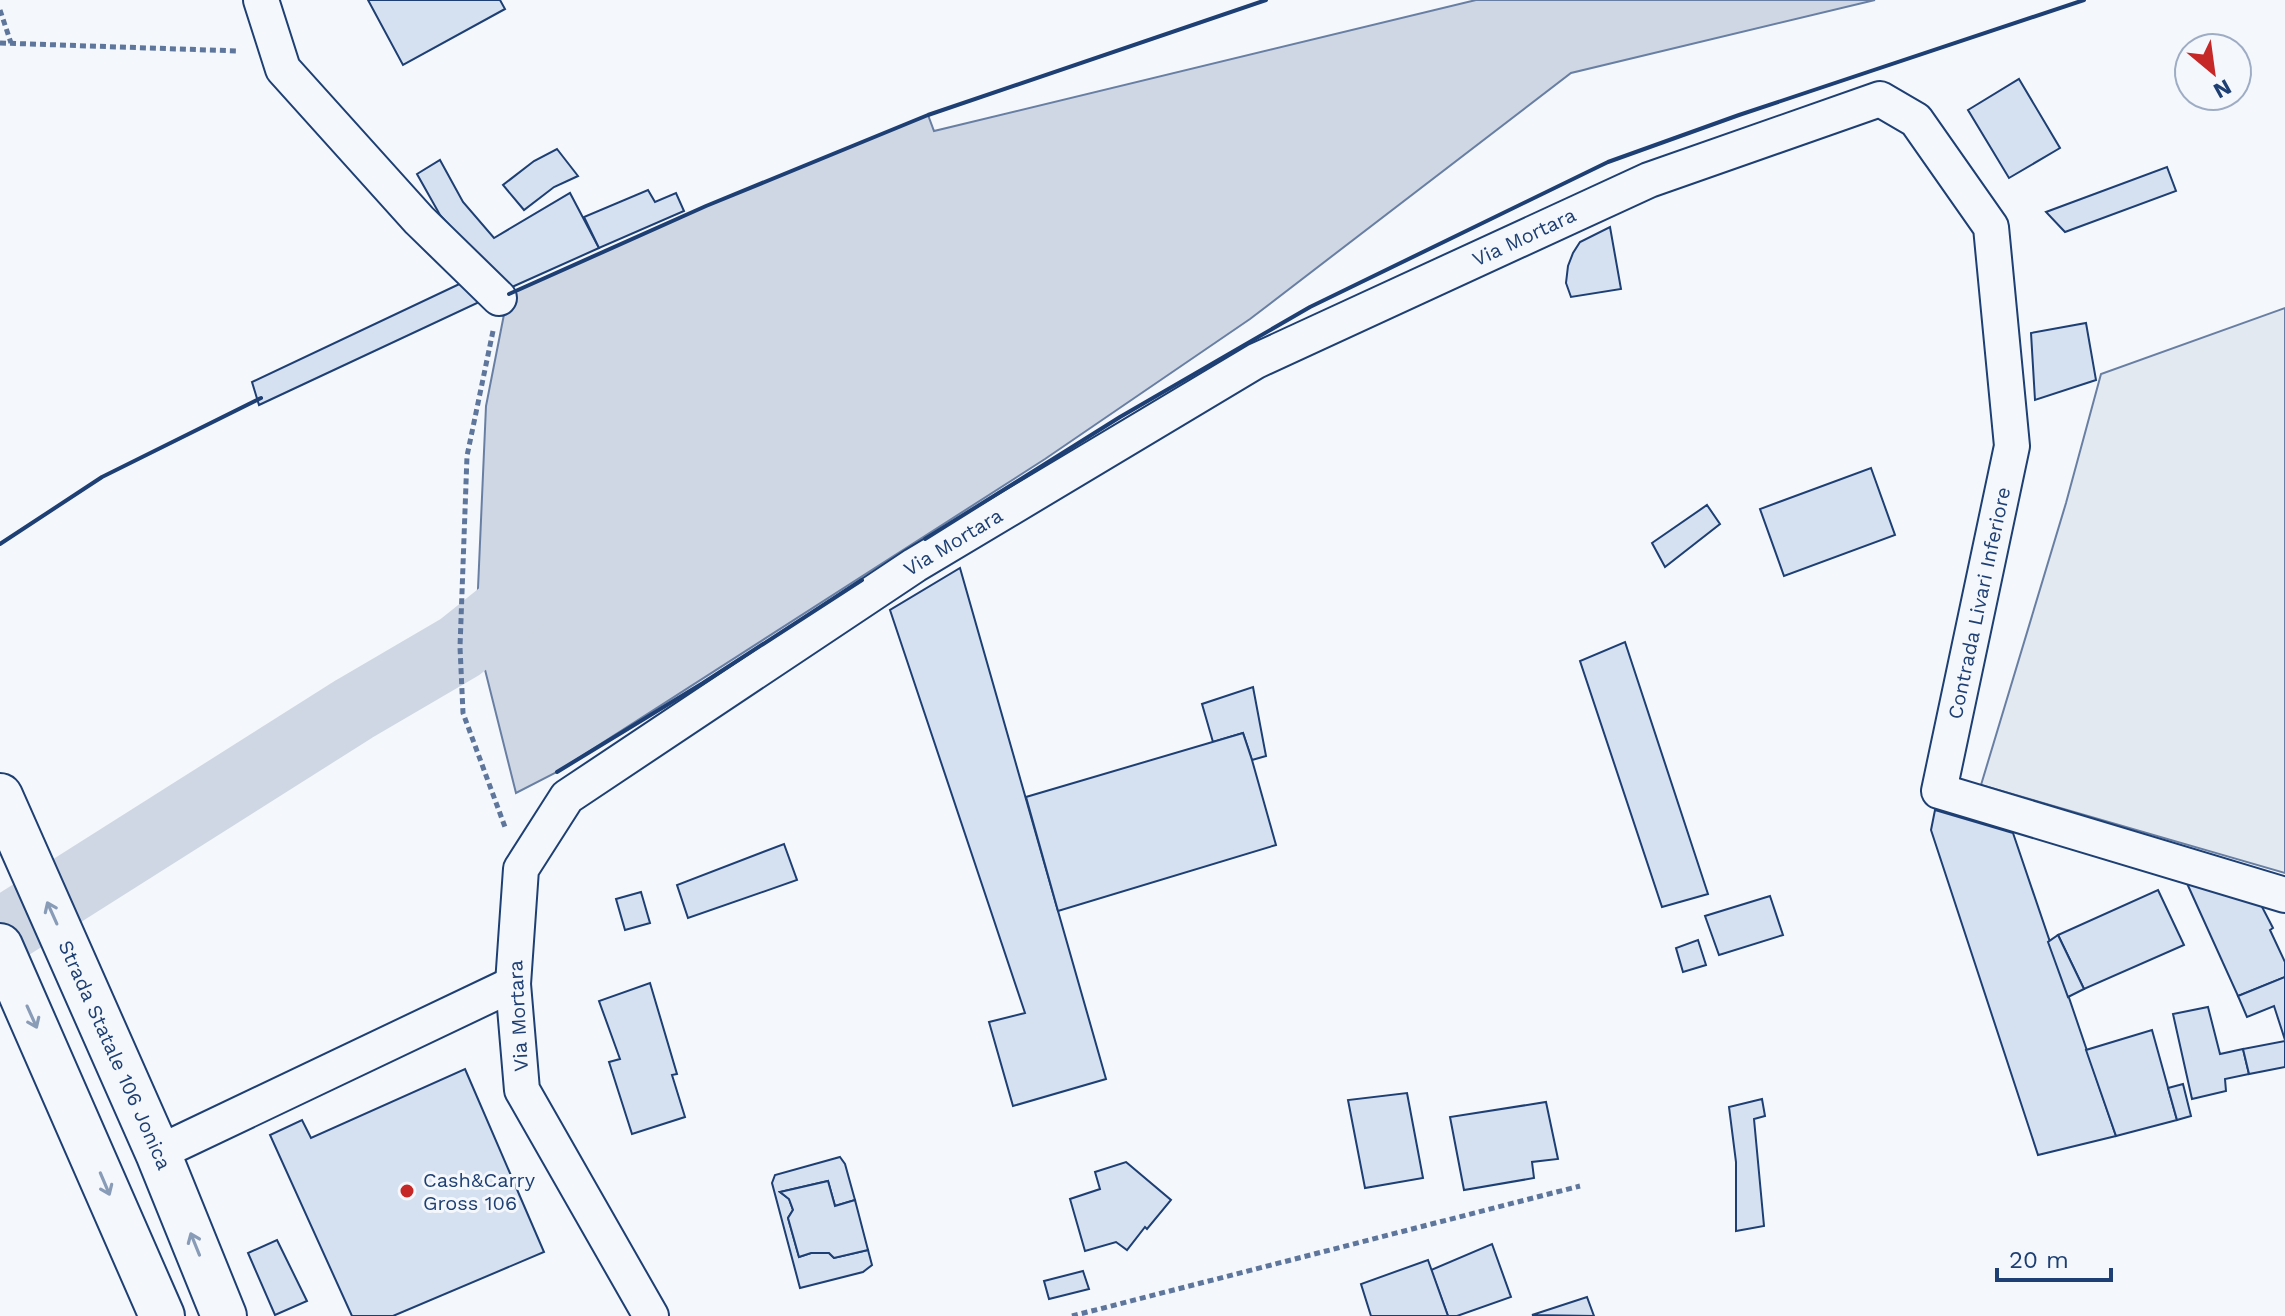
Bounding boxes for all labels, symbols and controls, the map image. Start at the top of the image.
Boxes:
north arrow [2173,32,2253,112]
text: N [2209,74,2236,104]
street label: Via Mortara [1468,203,1580,271]
street label: Contrada Livari Inferiore [1943,485,2015,721]
street label: Via Mortara [899,503,1007,581]
one-way arrow [44,901,59,925]
street label: Strada Statale 106 Jonica [53,937,177,1173]
street label: Via Mortara [503,960,533,1072]
one-way arrow [25,1005,40,1029]
place label: Cash&Carry Gross 106 [423,1168,536,1215]
one-way arrow [99,1171,114,1196]
marker: Cash&Carry Gross 106 [398,1182,416,1200]
one-way arrow [187,1232,201,1257]
scale bar [1997,1232,2111,1282]
text: 20 m [2009,1246,2069,1274]

